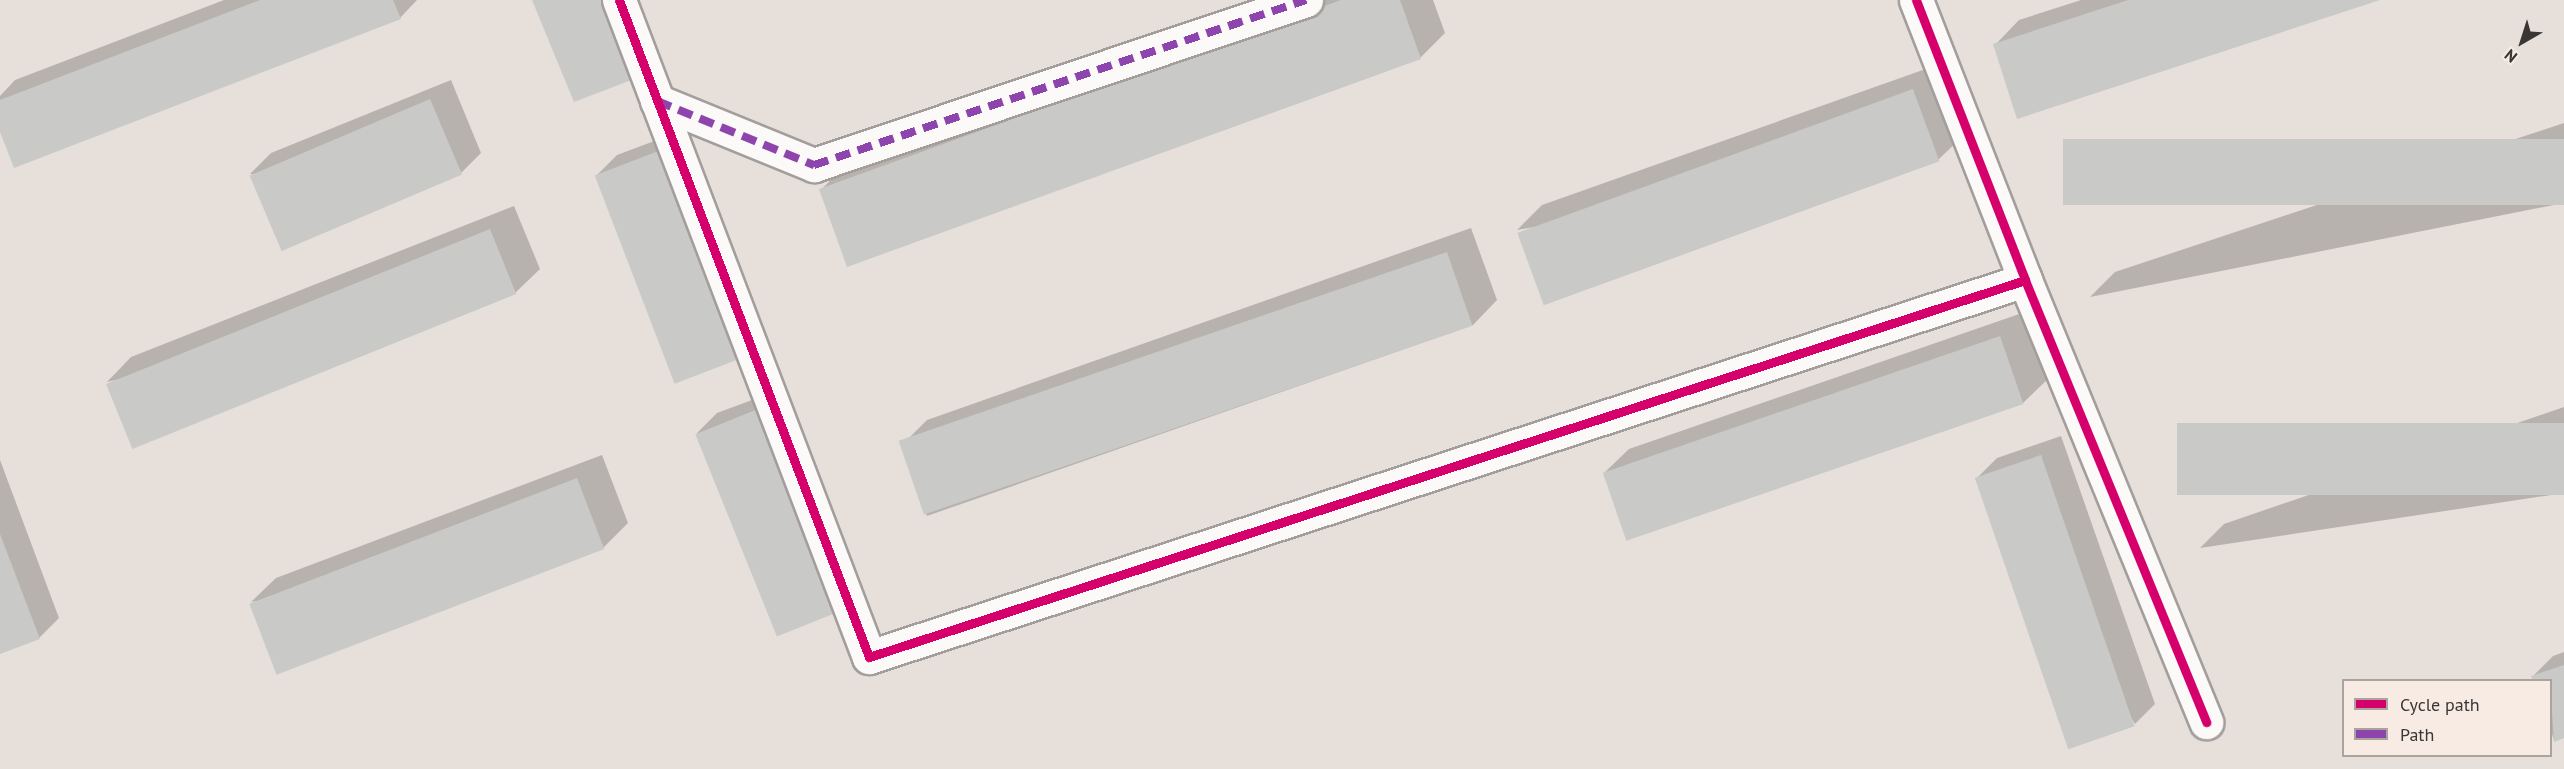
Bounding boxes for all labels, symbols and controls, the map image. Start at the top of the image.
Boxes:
north arrow [2492,12,2552,72]
text: N [2500,45,2521,67]
legend [2342,679,2552,757]
text: Cycle path [2400,693,2480,716]
text: Path [2400,723,2434,746]

